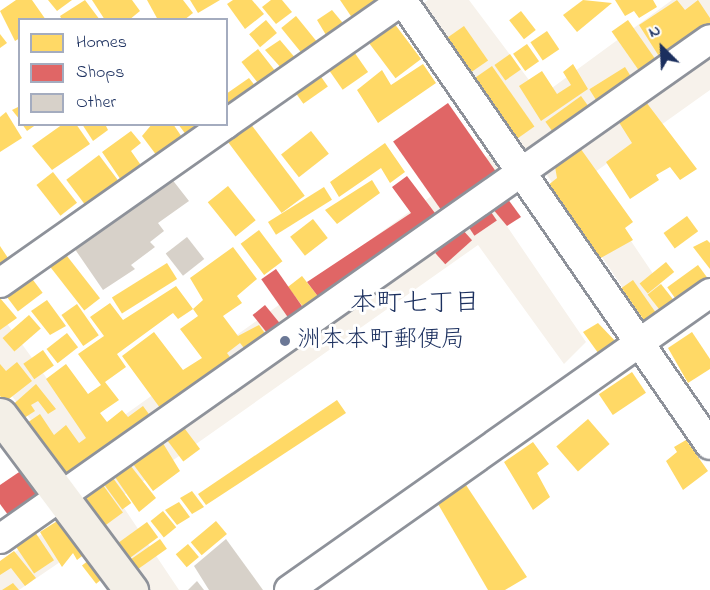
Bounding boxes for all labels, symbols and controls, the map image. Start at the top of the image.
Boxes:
legend [18,18,228,126]
north arrow [632,18,692,78]
text: N [645,18,664,45]
text: Homes [76,30,127,56]
text: Shops [76,60,124,86]
text: Other [76,90,116,116]
district label: 本町七丁目 [350,289,480,321]
place label: 洲本本町郵便局 [297,327,465,355]
marker: 洲本本町郵便局 [278,334,292,348]

